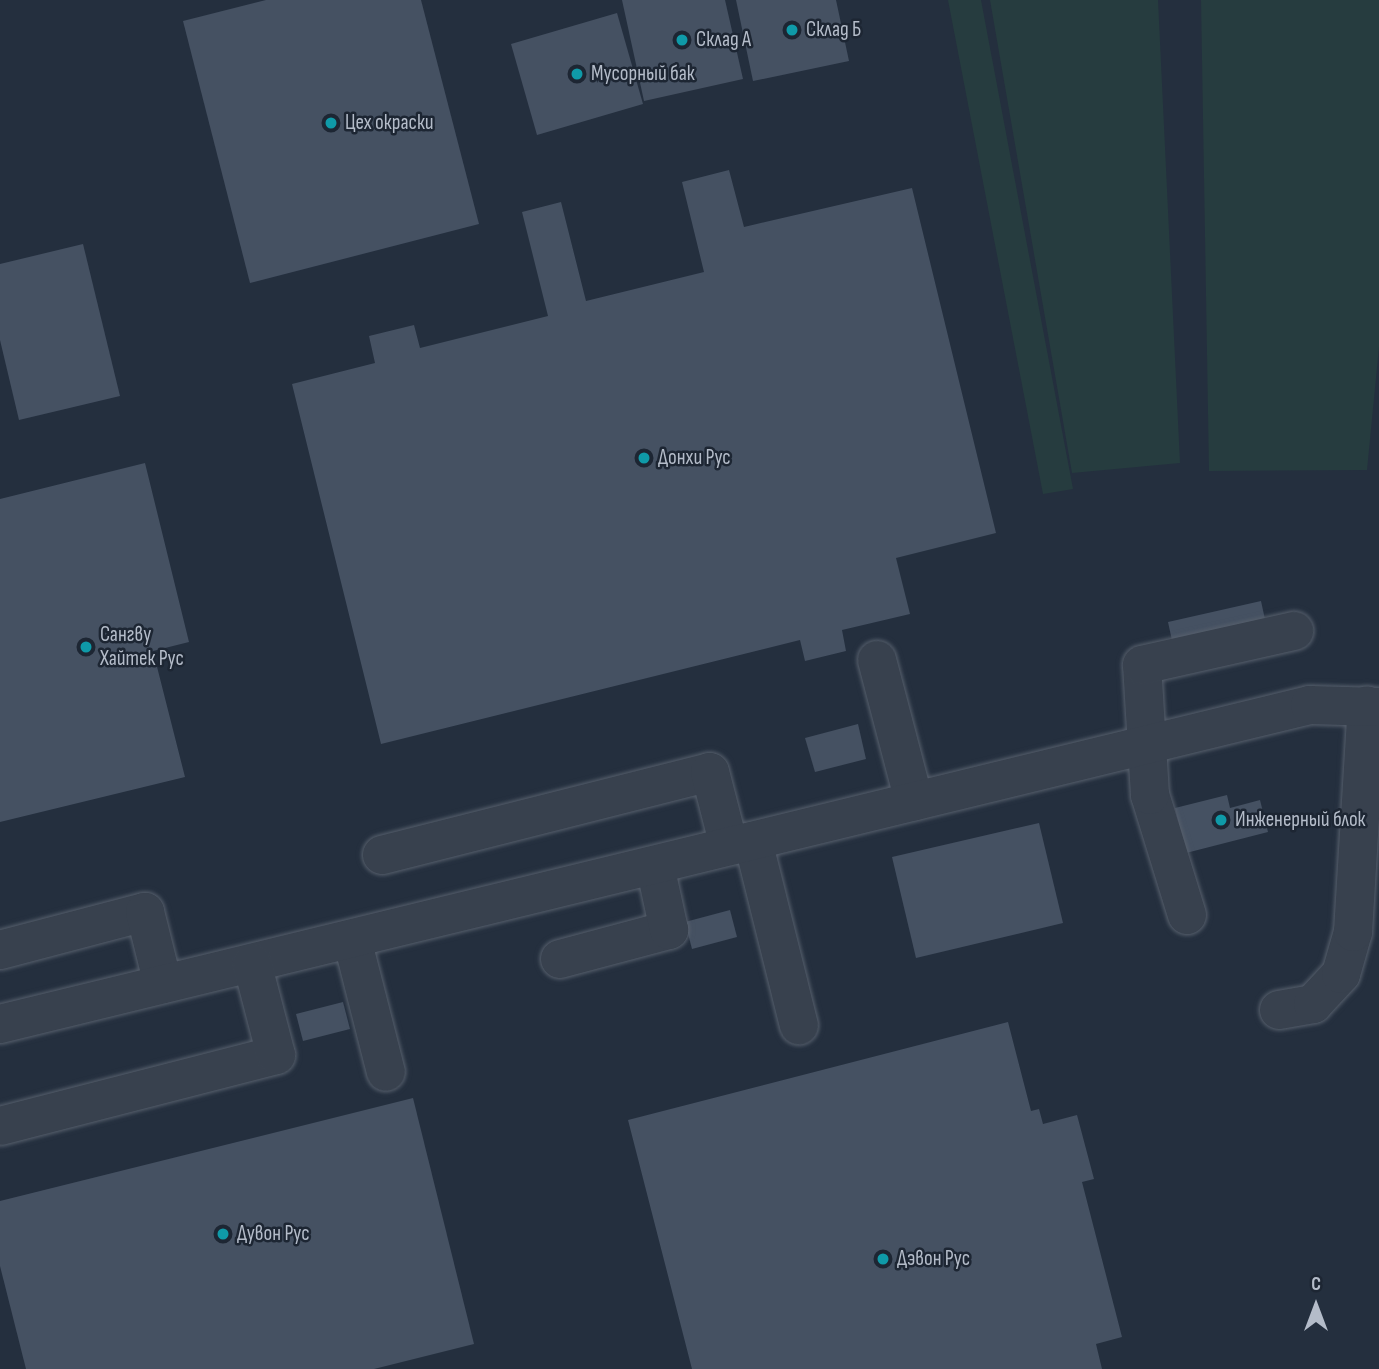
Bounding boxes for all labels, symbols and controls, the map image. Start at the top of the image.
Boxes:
place label: Склад Б [806,17,861,43]
marker: Склад Б [784,22,800,38]
place label: Склад А [696,27,751,53]
marker: Склад А [674,32,690,48]
place label: Мусорный бак [591,61,695,87]
marker: Мусорный бак [569,66,585,82]
place label: Цех окраски [345,110,434,136]
marker: Цех окраски [323,115,339,131]
place label: Донхи Рус [658,445,731,471]
marker: Донхи Рус [636,450,652,466]
place label: Сангву Хайтек Рус [100,622,184,672]
marker: Сангву Хайтек Рус [78,639,94,655]
place label: Инженерный блок [1235,807,1366,833]
marker: Инженерный блок [1213,812,1229,828]
place label: Дувон Рус [237,1221,310,1247]
marker: Дувон Рус [215,1226,231,1242]
place label: Дэвон Рус [897,1246,970,1272]
marker: Дэвон Рус [875,1251,891,1267]
north arrow [1281,1271,1351,1341]
text: С [1311,1273,1321,1296]

